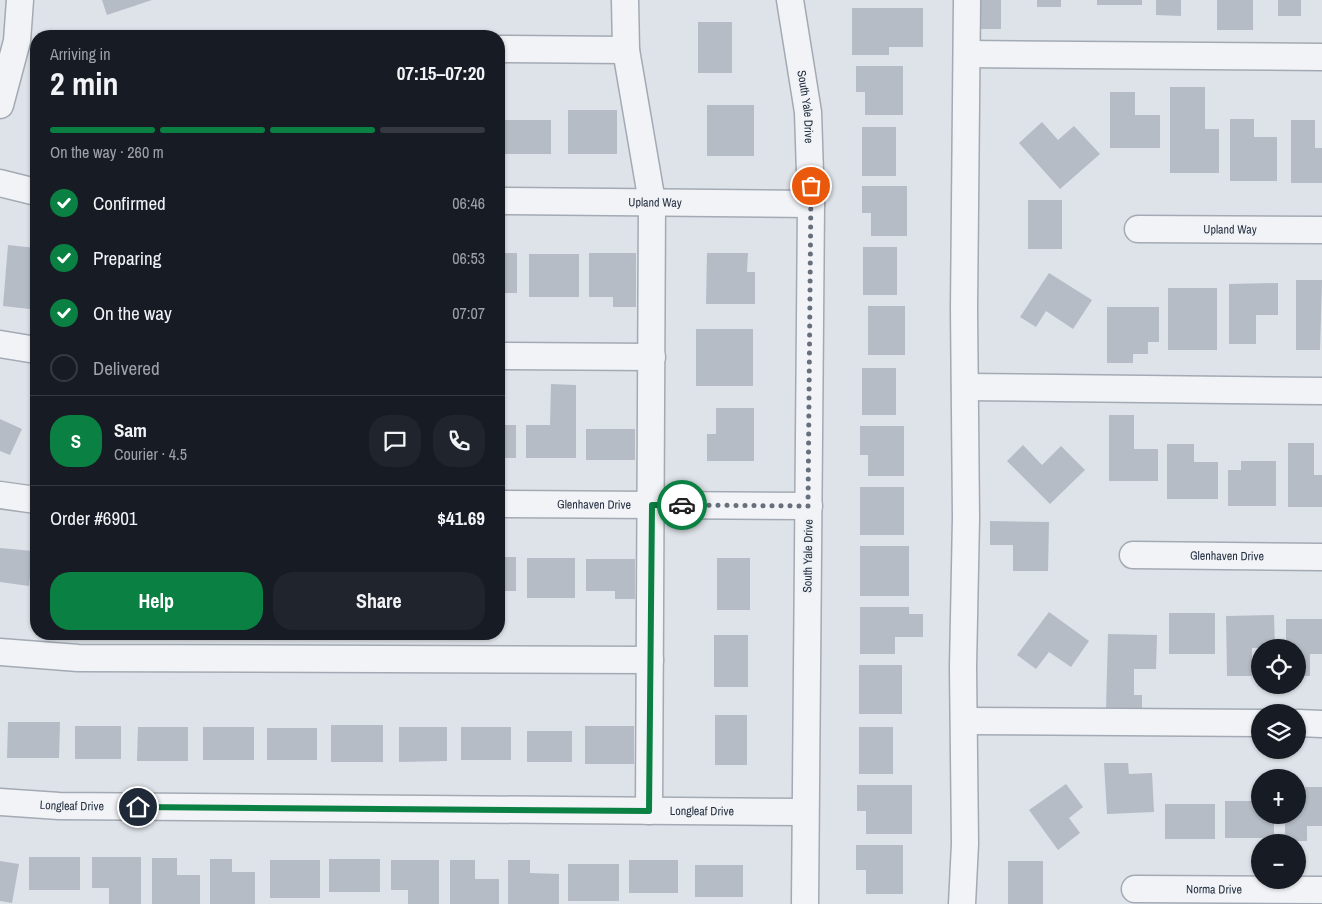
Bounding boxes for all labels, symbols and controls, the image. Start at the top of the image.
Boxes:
text: Arriving in [50,43,111,65]
text: 07:15–07:20 [397,60,485,86]
text: 2 min [50,62,119,105]
street label: South Yale Drive [793,69,817,144]
text: On the way · 260 m [50,141,164,163]
pin [790,165,832,207]
icon: bag [797,172,825,200]
icon: check [50,189,78,217]
text: Confirmed [93,190,166,216]
text: 06:46 [452,192,485,214]
street label: Upland Way [628,194,682,211]
street label: Upland Way [1203,221,1257,238]
icon: check [50,244,78,272]
text: Preparing [93,245,161,271]
text: 06:53 [452,247,485,269]
icon: check [50,299,78,327]
text: On the way [93,300,172,326]
text: 07:07 [452,302,485,324]
text: Delivered [93,355,160,381]
button: chat [369,415,421,467]
button: phone [433,415,485,467]
text: Sam [114,417,147,443]
text: S [71,428,81,454]
text: Courier · 4.5 [114,443,187,465]
courier [657,480,707,530]
icon: car [668,491,696,519]
street label: Glenhaven Drive [557,496,631,513]
text: Order #6901 [50,505,137,531]
text: $41.69 [437,505,485,531]
street label: South Yale Drive [799,519,817,593]
street label: Glenhaven Drive [1190,548,1264,564]
button: Help [50,572,263,630]
button: Share [273,572,485,630]
map controls [1251,639,1306,889]
button: locate [1251,639,1306,694]
button: layers [1251,704,1306,759]
button: + [1251,769,1306,824]
pin [117,786,159,828]
icon: home [124,793,152,821]
street label: Longleaf Drive [39,797,104,814]
street label: Longleaf Drive [670,803,734,819]
button: − [1251,834,1306,889]
street label: Norma Drive [1186,881,1242,898]

